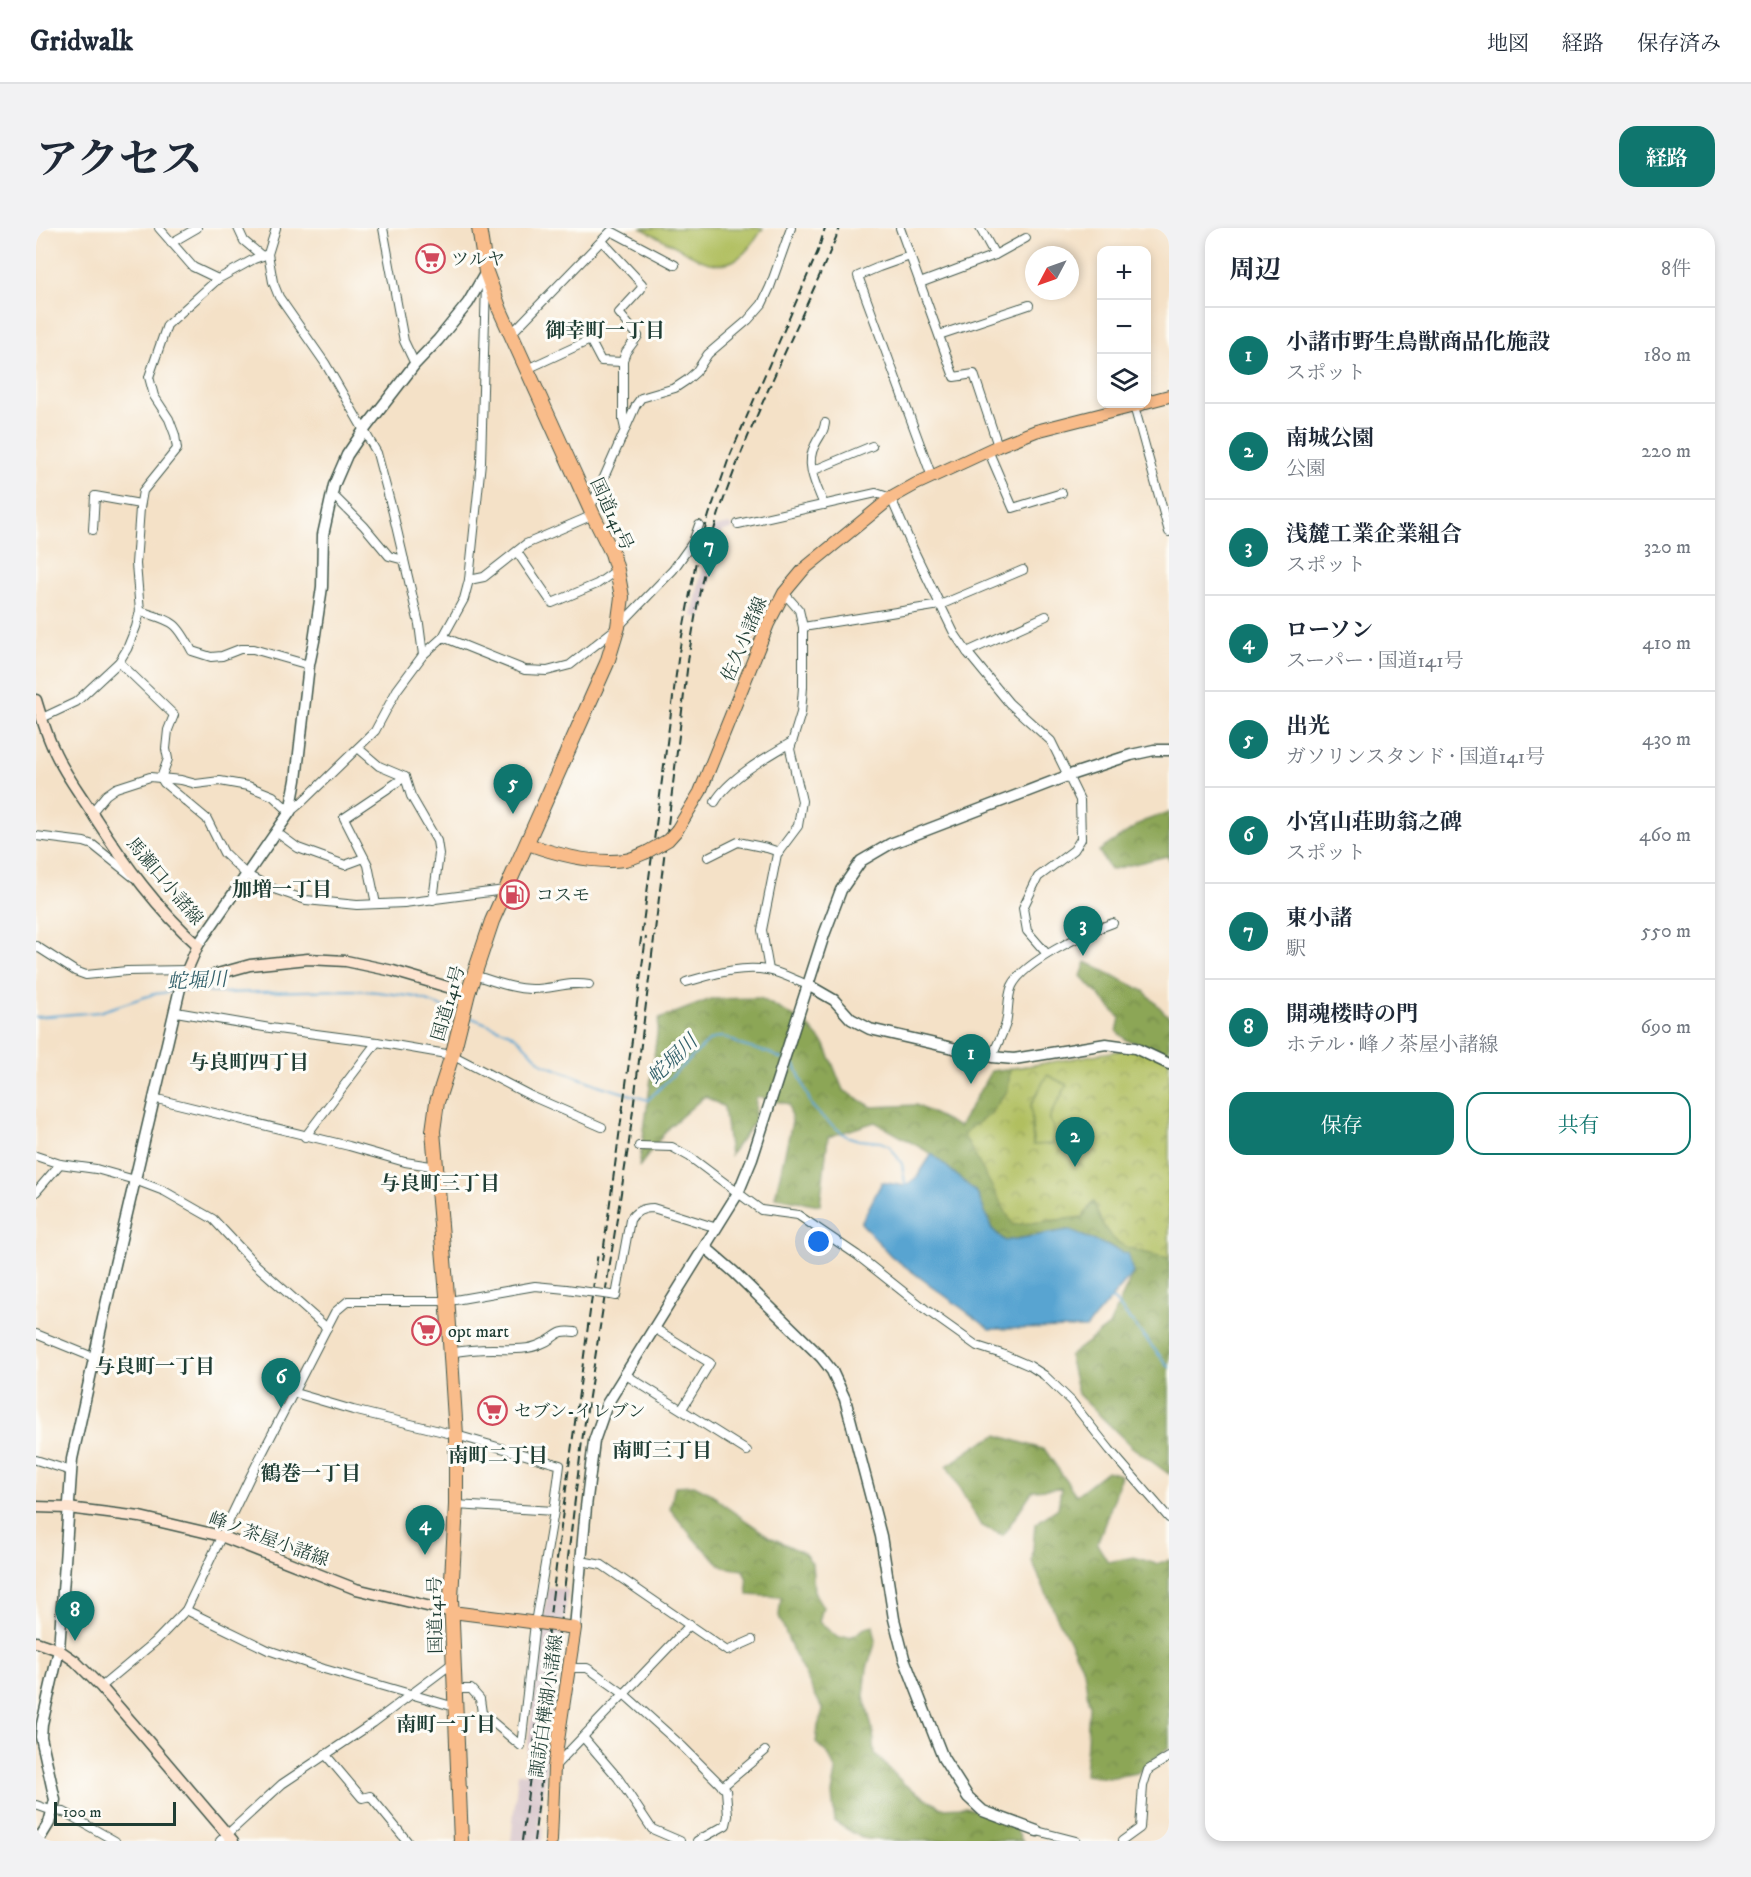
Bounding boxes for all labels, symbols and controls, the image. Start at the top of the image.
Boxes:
text: Gridwalk [30,24,133,59]
text: 地図 [1487,31,1529,57]
text: 経路 [1562,31,1604,57]
text: 保存済み [1637,31,1721,57]
button: 経路 [1619,126,1715,187]
text: アクセス [36,135,203,187]
supermarket icon: ツルヤ [414,243,446,275]
north arrow [1025,246,1079,300]
map controls [1097,246,1151,408]
button: + [1097,246,1151,300]
place label: ツルヤ [451,249,505,271]
text: 周辺 [1229,254,1281,287]
text: 8件 [1661,257,1691,282]
button: − [1097,300,1151,354]
district label: 御幸町一丁目 [545,319,665,344]
text: 小諸市野生鳥獣商品化施設 [1286,329,1550,356]
text: 1 [1245,343,1252,368]
text: 180 m [1644,343,1691,368]
button: layers [1097,354,1151,408]
text: スポット [1286,361,1366,386]
text: 南城公園 [1286,425,1374,452]
text: 2 [1244,439,1253,464]
text: 220 m [1641,439,1691,464]
text: 公園 [1286,457,1326,482]
street label: 国道141号 [585,475,637,554]
text: 浅麓工業企業組合 [1286,521,1462,548]
pin: 7 [690,528,728,577]
text: 3 [1245,535,1252,560]
text: 320 m [1644,535,1691,560]
text: スポット [1286,553,1366,578]
street label: 佐久小諸線 [717,594,773,685]
text: ローソン [1286,617,1373,644]
text: 4 [1243,631,1254,656]
text: 410 m [1642,631,1691,656]
text: スーパー · 国道141号 [1286,649,1464,674]
text: 出光 [1286,713,1330,740]
text: 5 [1244,727,1253,752]
text: 430 m [1642,727,1691,752]
text: ガソリンスタンド · 国道141号 [1286,745,1545,770]
pin: 5 [494,764,532,814]
text: 小宮山荘助翁之碑 [1286,809,1462,836]
text: 6 [1243,823,1254,848]
text: 460 m [1639,823,1691,848]
street label: 馬瀬口小諸線 [121,833,207,930]
text: スポット [1286,841,1366,866]
district label: 加増一丁目 [232,878,332,903]
fuel station icon: コスモ [499,879,531,911]
place label: コスモ [536,885,590,907]
text: 東小諸 [1286,905,1352,932]
pin: 3 [1064,906,1102,956]
text: 7 [1243,919,1254,944]
text: 550 m [1641,919,1691,944]
text: 駅 [1286,937,1306,962]
street label: 国道141号 [428,963,470,1044]
water label: 蛇堀川 [166,967,230,996]
text: 開魂楼時の門 [1286,1001,1418,1028]
text: 8 [1243,1015,1254,1040]
text: 690 m [1641,1015,1691,1040]
water label: 蛇堀川 [643,1029,705,1090]
text: ホテル · 峰ノ茶屋小諸線 [1286,1033,1498,1058]
pin: 1 [952,1034,990,1084]
district label: 与良町四丁目 [189,1051,309,1076]
button: 保存 [1229,1092,1454,1155]
button: 共有 [1466,1092,1691,1155]
pin: 2 [1056,1118,1094,1167]
district label: 与良町三丁目 [380,1172,500,1197]
your location [804,1227,833,1256]
supermarket icon: opt mart [411,1315,443,1347]
place label: opt mart [448,1321,509,1343]
district label: 与良町一丁目 [95,1355,215,1380]
pin: 6 [262,1358,300,1408]
supermarket icon: セブン-イレブン [477,1395,509,1427]
place label: セブン-イレブン [514,1401,646,1423]
district label: 南町三丁目 [612,1439,712,1464]
district label: 南町二丁目 [448,1444,548,1469]
district label: 鶴巻一丁目 [261,1462,361,1487]
pin: 4 [406,1506,444,1555]
street label: 峰ノ茶屋小諸線 [206,1508,332,1572]
street label: 国道141号 [424,1576,448,1654]
pin: 8 [56,1592,94,1641]
street label: 諏訪白樺湖小諸線 [526,1633,568,1779]
district label: 南町一丁目 [396,1713,496,1738]
scale bar [54,1799,176,1826]
text: 100 m [63,1802,102,1822]

